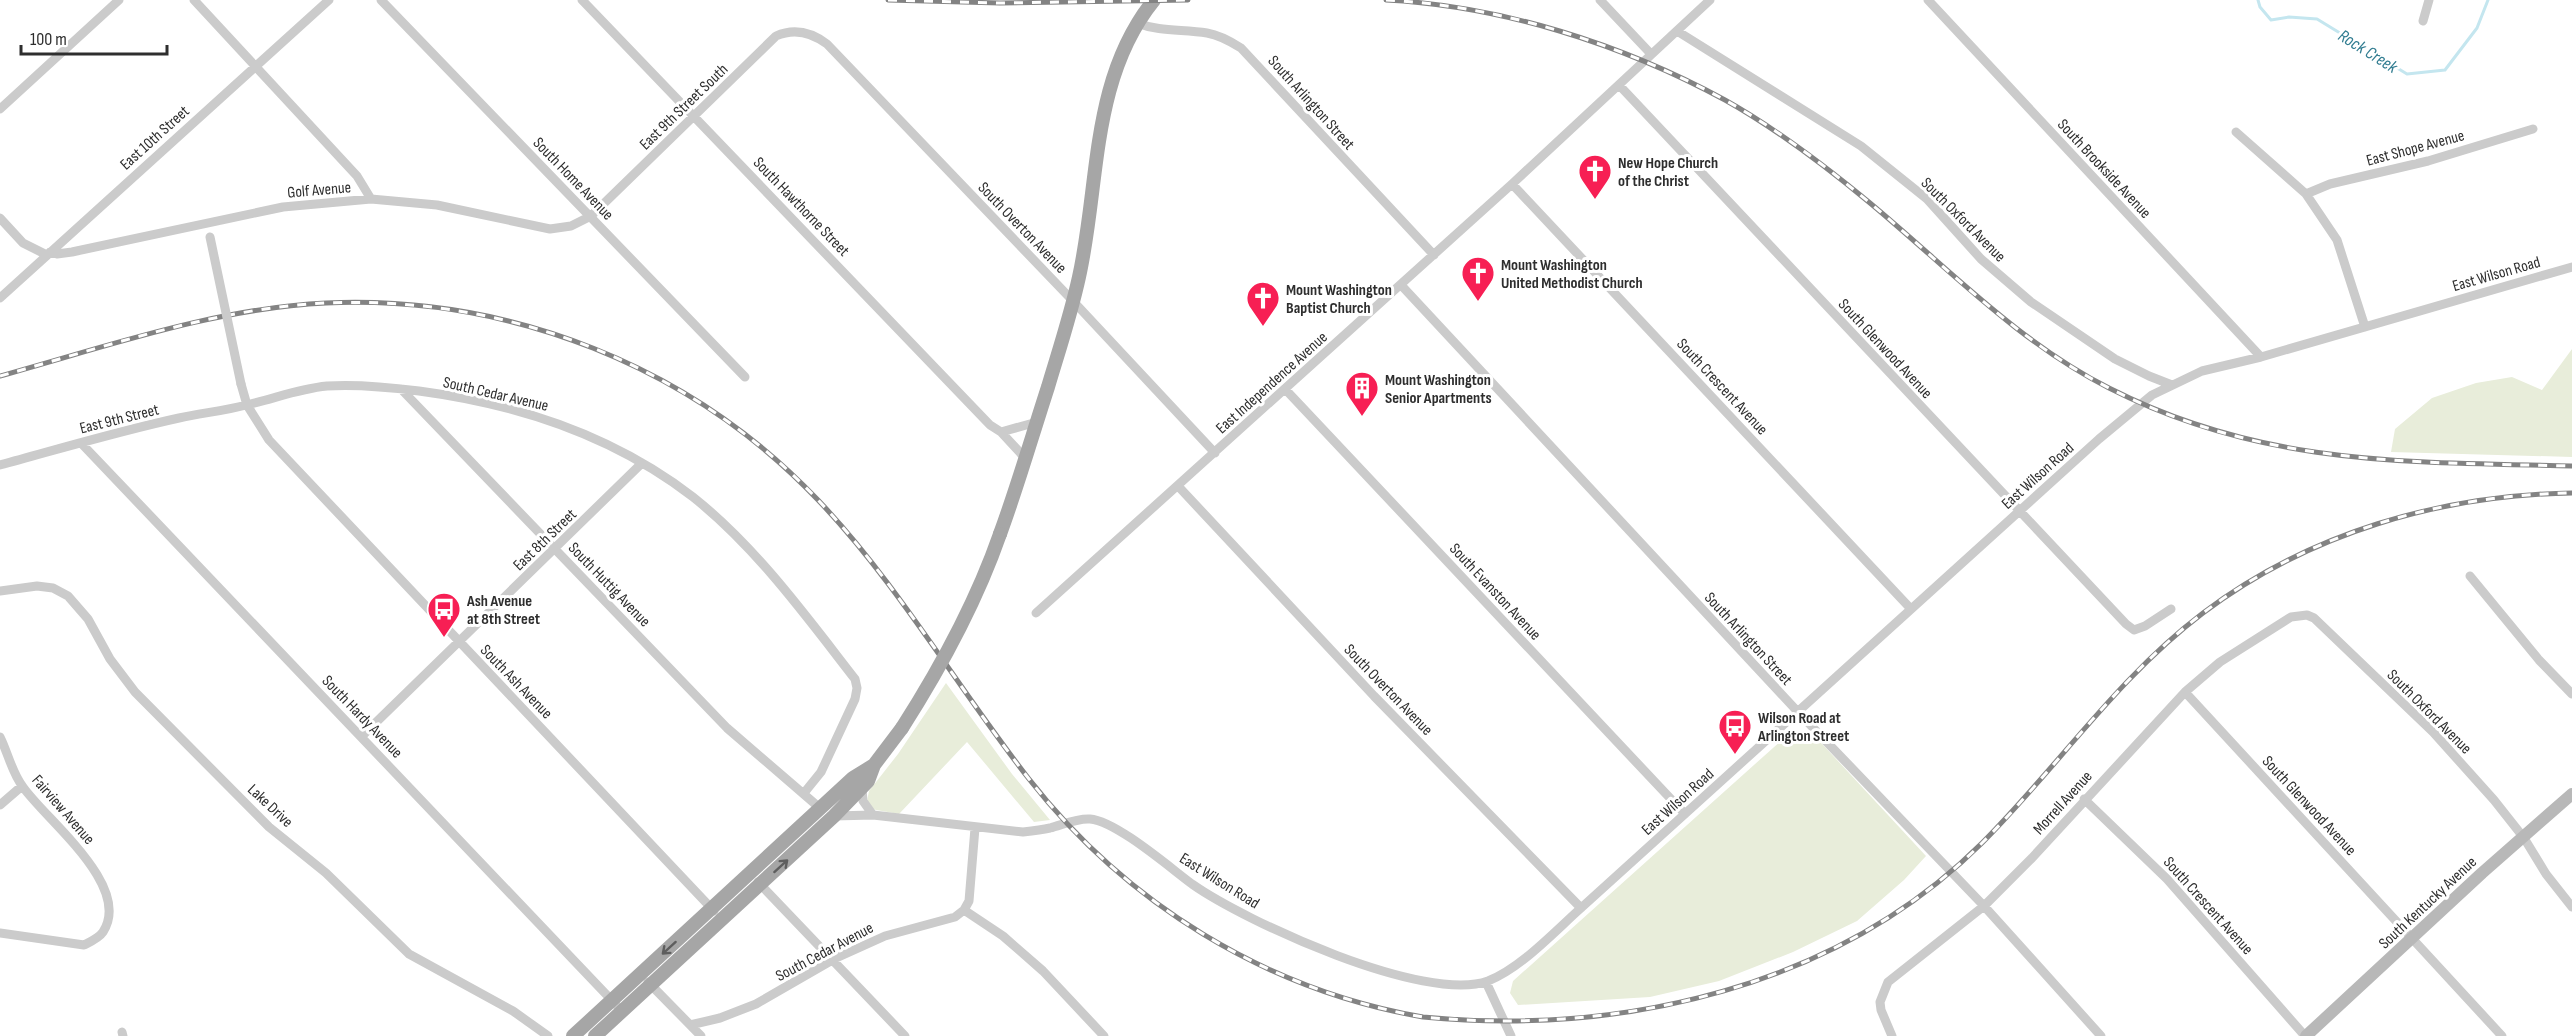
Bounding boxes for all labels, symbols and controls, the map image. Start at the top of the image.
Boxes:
scale bar [21,18,166,56]
water label: Rock Creek [2334,25,2402,78]
text: 100 m [30,29,67,50]
street label: South Arlington Street [1264,52,1358,154]
street label: East 9th Street South [636,60,732,154]
street label: East 10th Street [117,102,194,174]
street label: South Brookside Avenue [2053,116,2155,223]
street label: East Shope Avenue [2364,126,2467,171]
street label: South Home Avenue [529,134,617,224]
church icon: New Hope Church of the Christ [1577,153,1613,200]
street label: South Hawthorne Street [749,154,853,261]
place label: New Hope Church of the Christ [1618,154,1718,191]
street label: South Oxford Avenue [1917,174,2009,266]
street label: Golf Avenue [286,178,352,203]
street label: South Overton Avenue [974,178,1070,278]
street label: East Wilson Road [2450,253,2543,296]
church icon: Mount Washington United Methodist Church [1460,255,1496,302]
place label: Mount Washington United Methodist Church [1501,256,1643,293]
church icon: Mount Washington Baptist Church [1245,280,1281,327]
place label: Mount Washington Baptist Church [1286,281,1392,318]
street label: South Glenwood Avenue [1834,295,1936,403]
street label: East Independence Avenue [1212,328,1332,438]
street label: South Crescent Avenue [1672,335,1771,439]
building icon: Mount Washington Senior Apartments [1344,370,1380,417]
place label: Mount Washington Senior Apartments [1385,371,1492,408]
street label: South Cedar Avenue [441,373,550,416]
street label: East 9th Street [78,400,161,438]
street label: East Wilson Road [1998,439,2078,513]
street label: East 8th Street [509,505,581,575]
street label: South Huttig Avenue [564,539,654,631]
street label: South Evanston Avenue [1445,540,1545,644]
street label: South Arlington Street [1700,589,1796,690]
bus stop icon: Ash Avenue at 8th Street [426,591,462,638]
place label: Ash Avenue at 8th Street [466,592,540,629]
street label: South Overton Avenue [1340,640,1436,740]
street label: South Ash Avenue [476,641,556,723]
street label: South Oxford Avenue [2383,666,2475,758]
street label: South Hardy Avenue [318,672,406,762]
bus stop icon: Wilson Road at Arlington Street [1717,708,1753,755]
place label: Wilson Road at Arlington Street [1757,709,1849,746]
street label: South Glenwood Avenue [2258,752,2360,860]
street label: East Wilson Road [1638,765,1718,839]
street label: Morrell Avenue [2030,767,2097,839]
street label: Fairview Avenue [28,771,98,849]
street label: Lake Drive [243,780,297,832]
street label: East Wilson Road [1176,849,1263,913]
street label: South Crescent Avenue [2159,853,2257,959]
street label: South Kentucky Avenue [2375,853,2481,953]
one-way arrow [773,859,788,873]
street label: South Cedar Avenue [773,919,877,986]
one-way arrow [662,941,677,955]

